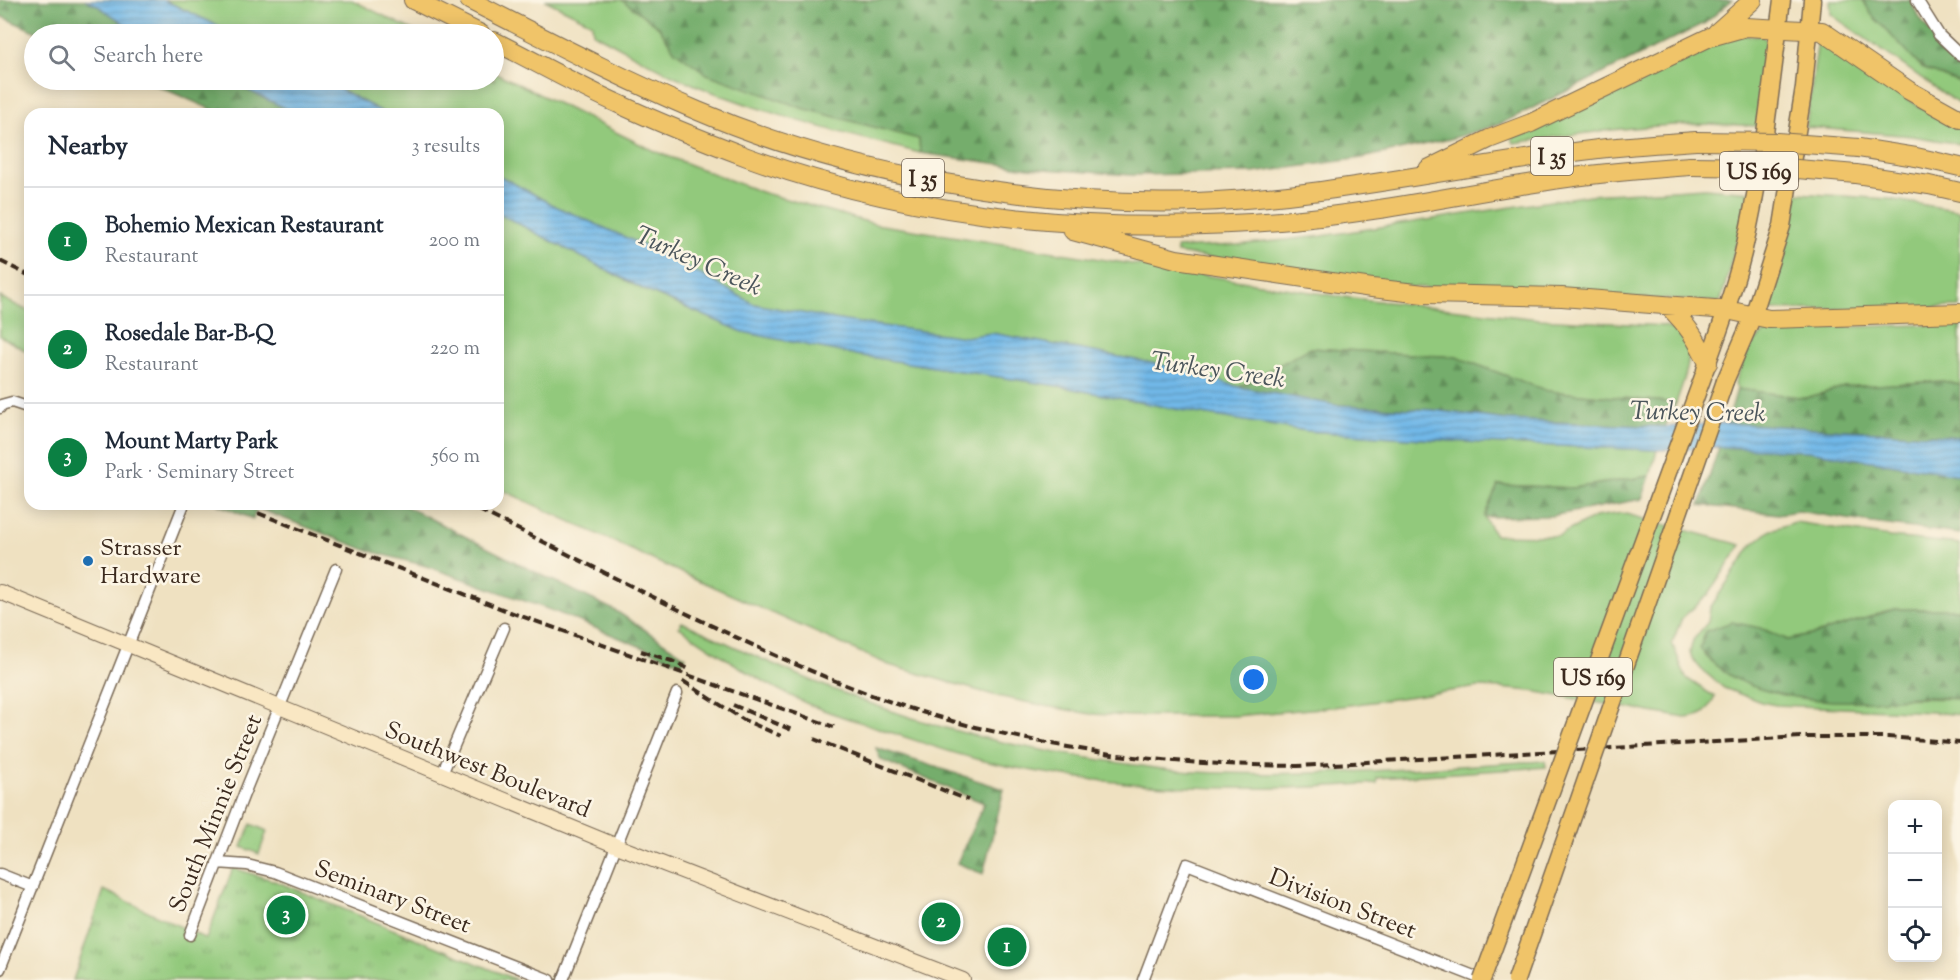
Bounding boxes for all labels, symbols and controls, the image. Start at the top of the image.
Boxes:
search box [24,24,504,90]
icon: search [45,41,78,74]
text: Search here [93,41,203,73]
text: Nearby [48,129,128,166]
text: 3 results [411,133,480,162]
road number: I 35 [1531,137,1573,175]
road number: US 169 [1720,152,1798,190]
road number: I 35 [902,159,944,197]
text: Bohemio Mexican Restaurant [105,211,383,243]
water label: Turkey Creek [629,218,768,307]
text: 1 [64,227,71,256]
text: 200 m [429,227,480,256]
text: Restaurant [105,243,198,272]
text: Rosedale Bar-B-Q [105,319,274,351]
text: 2 [63,335,72,364]
text: 220 m [430,335,480,364]
water label: Turkey Creek [1148,344,1288,399]
text: Restaurant [105,351,198,380]
water label: Turkey Creek [1630,394,1766,433]
text: Mount Marty Park [105,427,278,459]
text: 3 [63,443,72,472]
text: 560 m [432,443,480,472]
text: Park · Seminary Street [105,459,294,488]
place label: Strasser Hardware [100,532,201,594]
marker: Strasser Hardware [81,554,95,568]
road number: US 169 [1554,658,1632,696]
your location [1239,665,1268,694]
street label: South Minnie Street [162,710,272,918]
street label: Southwest Boulevard [379,714,596,828]
map controls [1888,800,1942,962]
button: + [1888,800,1942,854]
street label: Seminary Street [309,852,475,943]
button: − [1888,854,1942,908]
street label: Division Street [1264,861,1421,949]
pin: 3 [266,892,306,938]
pin: 2 [922,900,960,944]
button: locate [1888,908,1942,962]
pin: 1 [988,924,1026,970]

